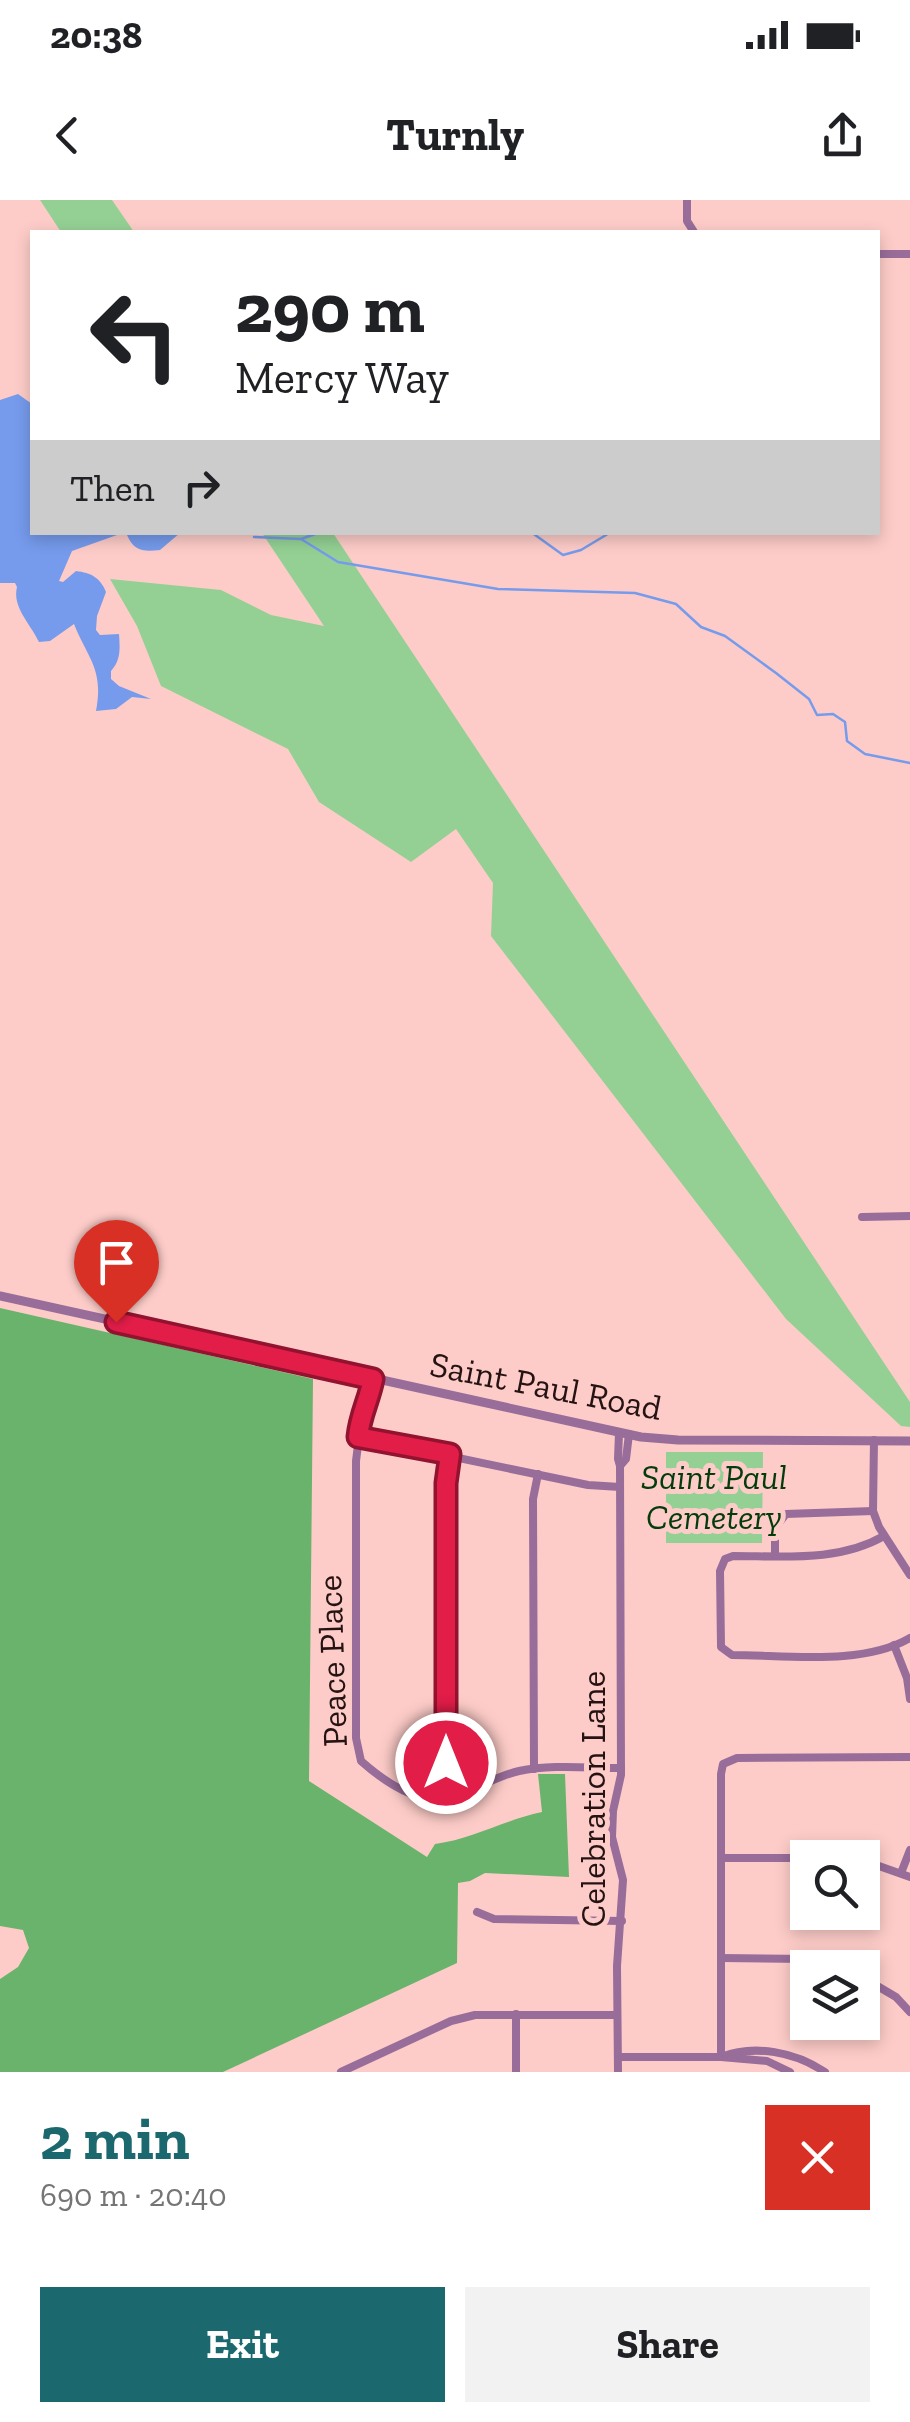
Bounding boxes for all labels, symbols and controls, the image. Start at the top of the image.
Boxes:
text: 20:38 [50,12,142,58]
icon: back [40,108,95,163]
text: Turnly [386,108,524,162]
icon: share [815,108,870,163]
text: 290 m [235,266,425,350]
icon: left [70,270,200,400]
text: Mercy Way [235,351,449,405]
icon: right [174,460,229,515]
text: Then [70,465,154,511]
pin [74,1220,159,1323]
icon: arrive [89,1235,144,1290]
street label: Saint Paul Road [427,1343,665,1429]
park label: Saint Paul Cemetery [641,1456,787,1538]
street label: Peace Place [308,1574,356,1748]
street label: Celebration Lane [572,1671,614,1927]
position arrow [394,1711,498,1815]
map controls [790,1840,880,2040]
button: search [790,1840,880,1930]
button: layers [790,1950,880,2040]
text: 2 min [40,2102,190,2174]
button: close [765,2105,870,2210]
text: 690 m · 20:40 [40,2176,227,2214]
button: Exit [40,2287,445,2402]
button: Share [465,2287,870,2402]

